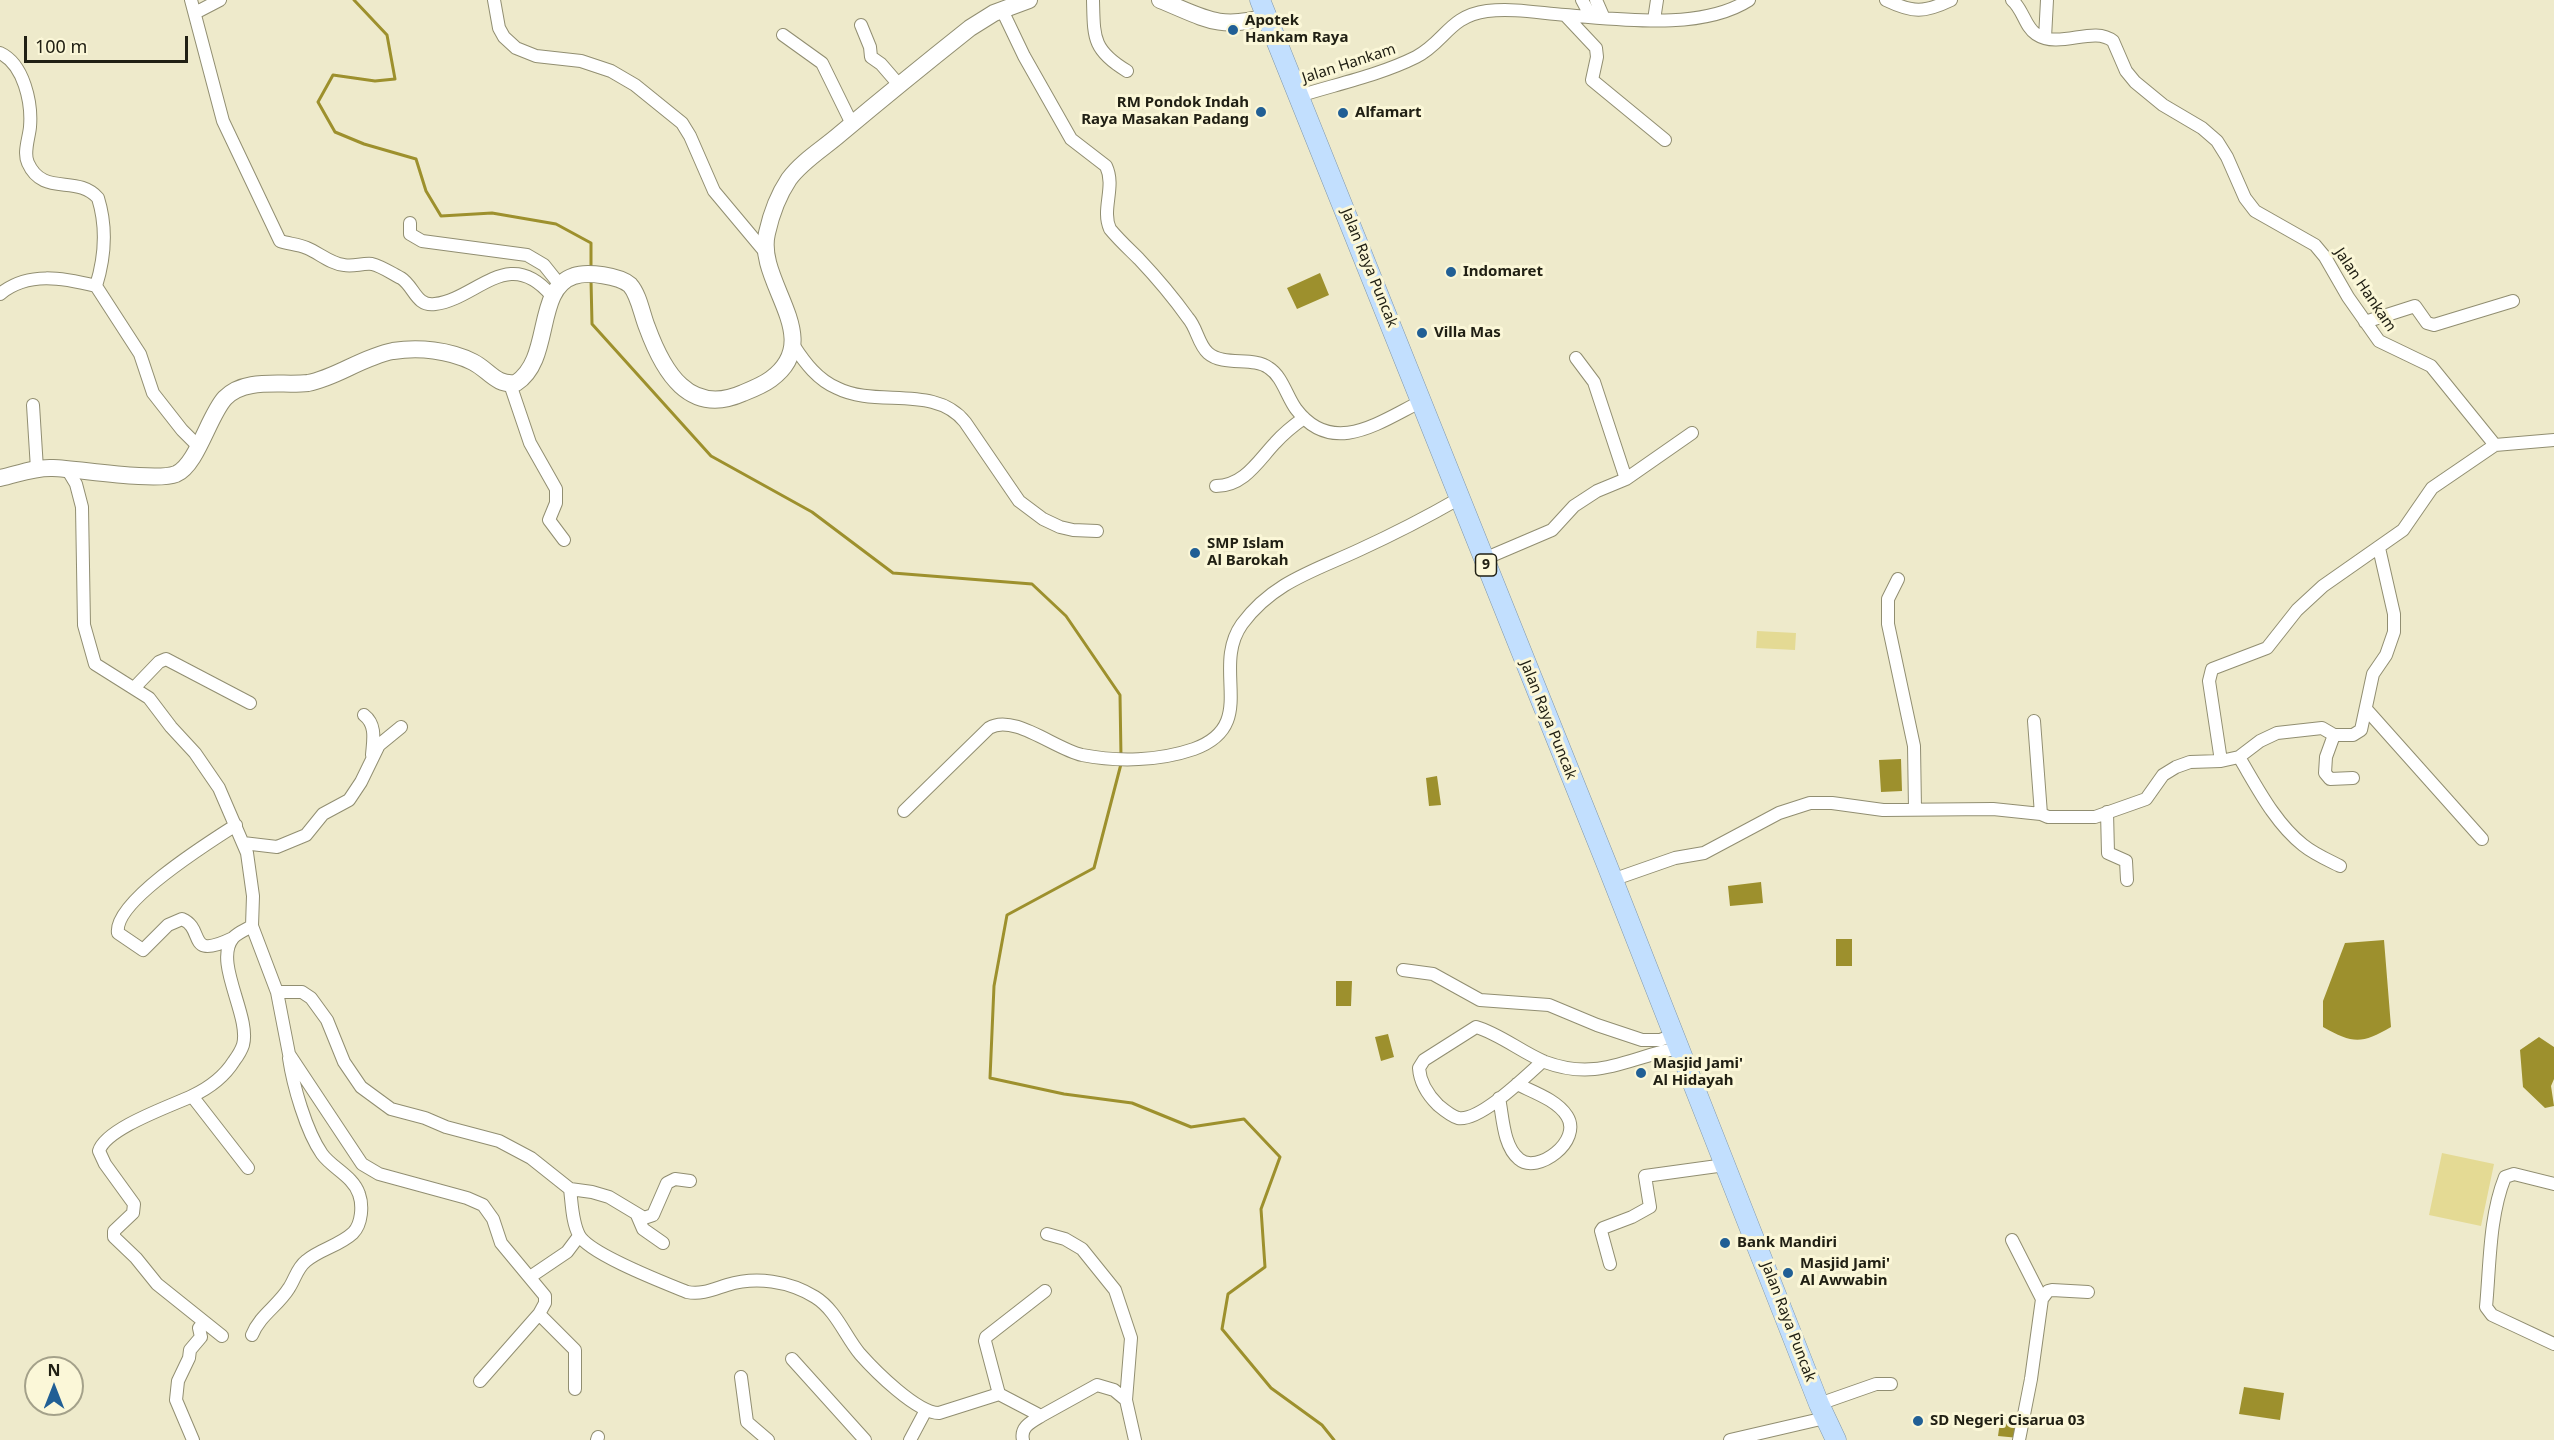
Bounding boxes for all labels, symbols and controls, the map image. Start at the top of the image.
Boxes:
place label: Apotek Hankam Raya [1245,12,1348,47]
marker: Apotek Hankam Raya [1226,23,1240,37]
scale bar [27,24,190,62]
text: 100 m [35,34,87,58]
street label: Jalan Hankam [1300,40,1398,88]
place label: RM Pondok Indah Raya Masakan Padang [1081,94,1249,129]
place label: Alfamart [1355,104,1421,122]
marker: RM Pondok Indah Raya Masakan Padang [1254,105,1268,119]
marker: Alfamart [1336,106,1350,120]
street label: Jalan Raya Puncak [1337,206,1401,330]
street label: Jalan Hankam [2330,245,2400,335]
place label: Indomaret [1463,263,1543,281]
marker: Indomaret [1444,265,1458,279]
place label: Villa Mas [1434,324,1501,342]
marker: Villa Mas [1415,326,1429,340]
place label: SMP Islam Al Barokah [1207,535,1289,570]
marker: SMP Islam Al Barokah [1188,546,1202,560]
road number: 9 [1476,554,1496,576]
street label: Jalan Raya Puncak [1516,658,1580,782]
place label: Masjid Jami' Al Hidayah [1653,1055,1743,1090]
marker: Masjid Jami' Al Hidayah [1634,1066,1648,1080]
place label: Bank Mandiri [1737,1234,1837,1252]
marker: Bank Mandiri [1718,1236,1732,1250]
place label: Masjid Jami' Al Awwabin [1800,1255,1890,1290]
street label: Jalan Raya Puncak [1757,1260,1819,1384]
marker: Masjid Jami' Al Awwabin [1781,1266,1795,1280]
north arrow [24,1356,84,1416]
text: N [47,1359,61,1381]
place label: SD Negeri Cisarua 03 [1930,1412,2085,1430]
marker: SD Negeri Cisarua 03 [1911,1414,1925,1428]

